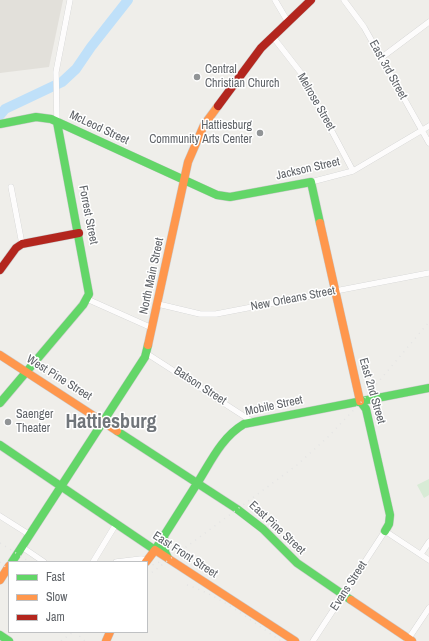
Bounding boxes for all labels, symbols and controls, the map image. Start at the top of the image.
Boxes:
street label: East 3rd Street [366,38,410,102]
place label: Central Christian Church [205,63,279,91]
street label: Melrose Street [294,71,338,133]
marker: Central Christian Church [192,72,202,82]
street label: McLeod Street [67,108,131,148]
place label: Hattiesburg Community Arts Center [149,119,252,147]
marker: Hattiesburg Community Arts Center [255,128,265,138]
street label: Jackson Street [275,155,341,183]
street label: Forrest Street [75,184,101,246]
street label: North Main Street [137,237,167,315]
street label: New Orleans Street [249,284,337,314]
street label: West Pine Street [24,352,94,404]
street label: East 2nd Street [356,356,388,426]
street label: Batson Street [171,364,229,408]
street label: Mobile Street [244,393,304,419]
place label: Saenger Theater [16,408,53,436]
district label: Hattiesburg [65,411,157,435]
marker: Saenger Theater [3,417,13,427]
street label: East Pine Street [246,498,308,558]
street label: East Front Street [150,529,220,581]
street label: Evans Street [328,558,370,614]
legend [8,561,148,633]
text: Fast [46,569,65,585]
text: Slow [46,589,67,605]
text: Jam [46,609,65,625]

